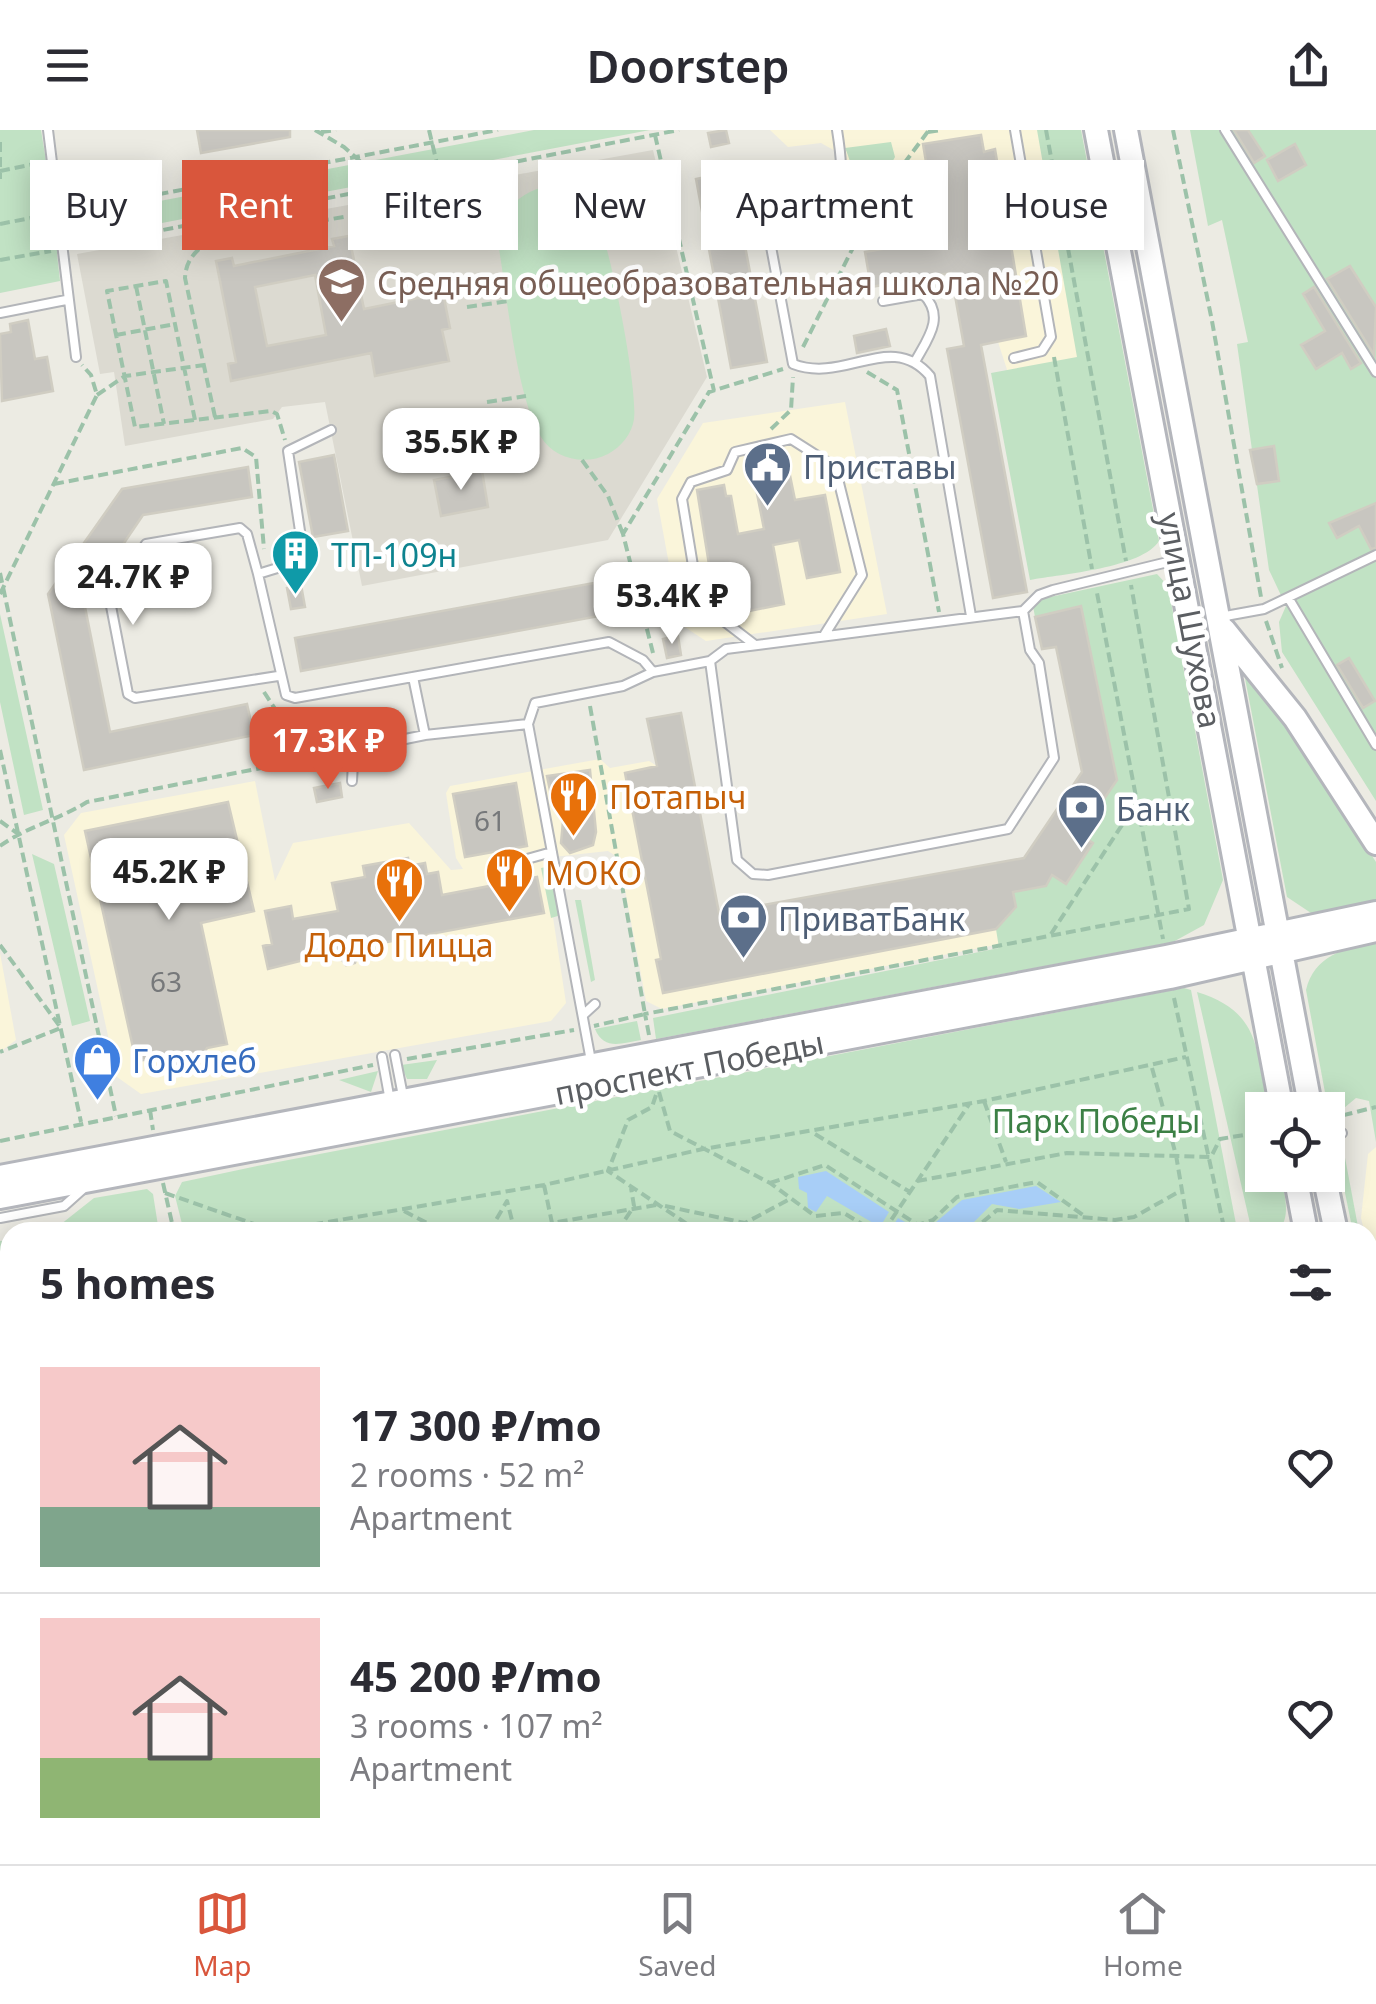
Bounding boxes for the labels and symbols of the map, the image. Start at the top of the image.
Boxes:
school or university icon: Средняя общеобразовательная школа №20 [316,256,368,324]
place label: Средняя общеобразовательная школа №20 [377,261,1059,304]
pin: 35.5K ₽ [369,408,553,493]
public building icon: Приставы [742,440,794,508]
place label: Приставы [803,445,957,488]
street label: улица Шухова [1149,508,1233,732]
building icon: ТП-109н [270,528,322,596]
place label: ТП-109н [331,533,457,576]
pin: 24.7K ₽ [41,543,225,628]
pin: 53.4K ₽ [580,562,764,647]
pin: 17.3K ₽ [236,707,420,792]
restaurant icon: Потапыч [548,770,600,838]
place label: Потапыч [609,775,746,818]
bank icon: Банк [1055,782,1107,850]
place label: Банк [1116,787,1190,830]
house number: 61 [474,801,506,839]
pin: 45.2K ₽ [77,838,261,923]
restaurant icon: МОКО [484,846,536,914]
place label: МОКО [545,851,642,894]
restaurant icon: Додо Пицца [373,856,425,924]
bank icon: ПриватБанк [717,892,769,960]
place label: ПриватБанк [778,897,965,940]
place label: Додо Пицца [304,923,494,966]
house number: 63 [150,962,182,1000]
street label: проспект Победы [551,1020,827,1114]
shop icon: Горхлеб [71,1034,123,1102]
place label: Горхлеб [132,1039,257,1082]
park label: Парк Победы [992,1099,1200,1142]

